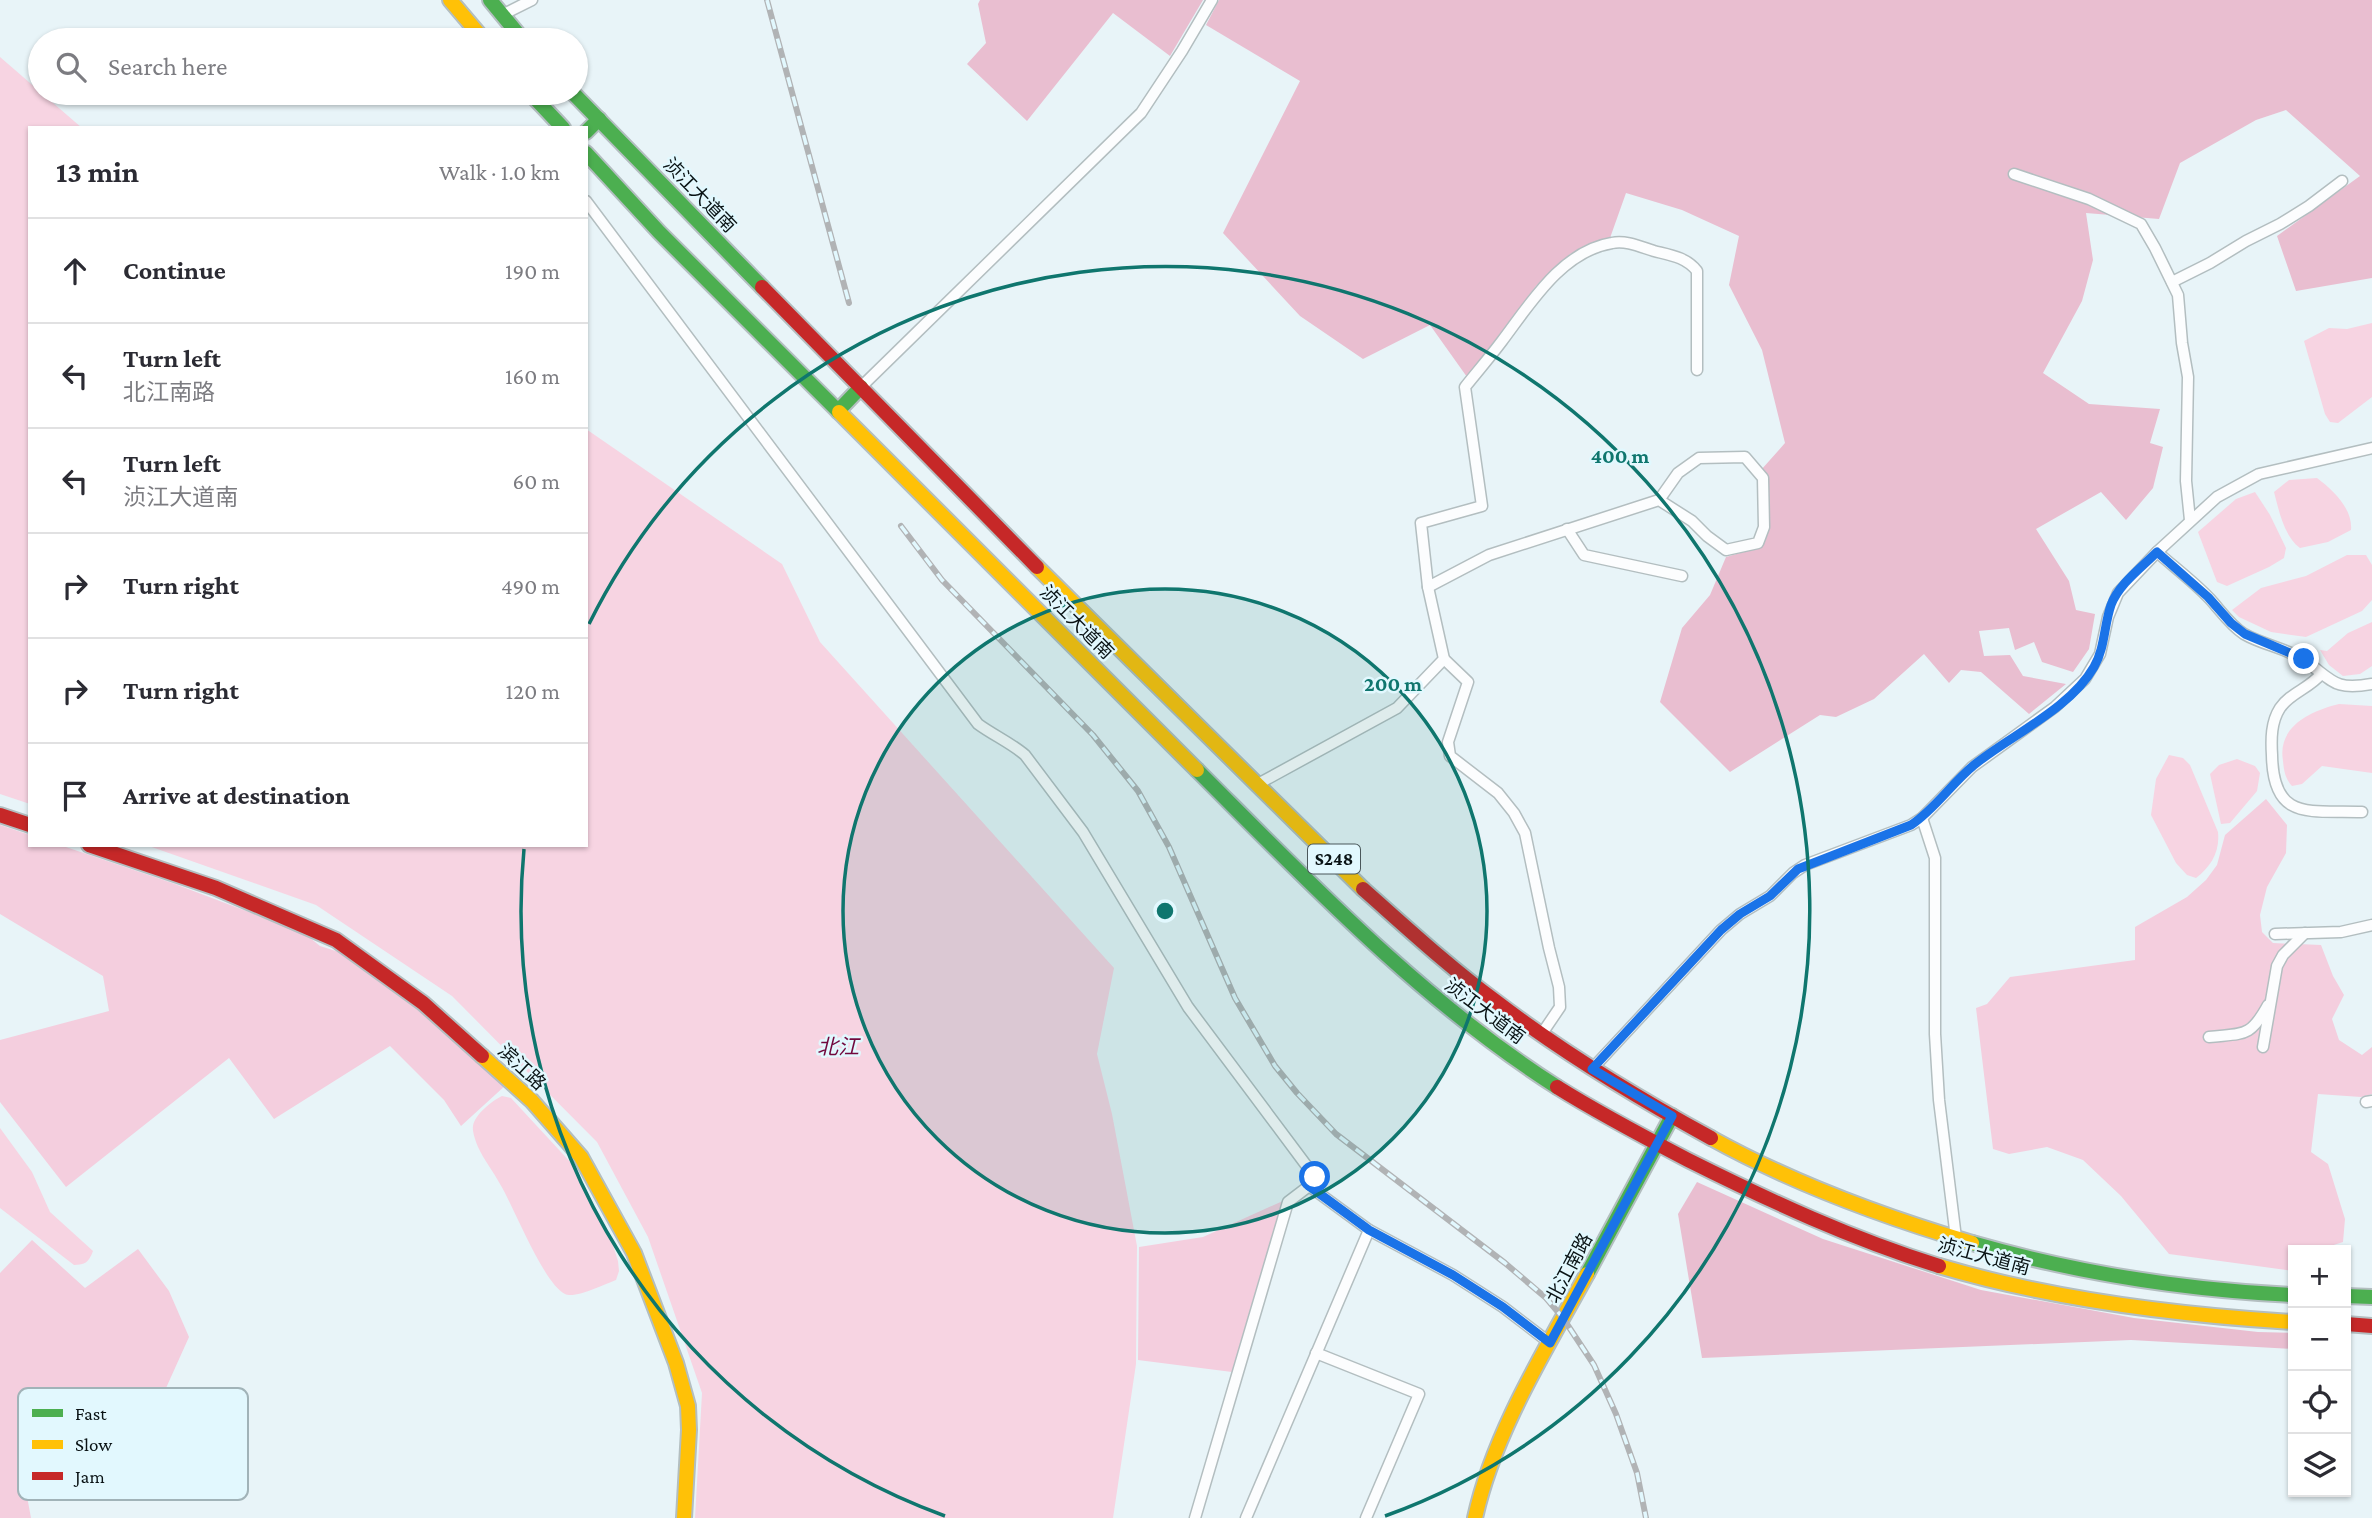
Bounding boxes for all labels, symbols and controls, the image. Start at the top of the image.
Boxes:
search box [28,28,588,105]
icon: search [52,48,90,86]
text: Search here [108,52,227,81]
street label: 浈江大道南 [659,154,741,236]
text: 13 min [56,155,139,188]
text: Walk · 1.0 km [439,159,560,185]
icon: ahead [56,252,94,290]
text: Continue [123,256,226,285]
text: 190 m [505,258,560,284]
text: Turn left [123,344,221,373]
icon: left [56,357,94,395]
text: 160 m [505,363,560,389]
text: 北江南路 [123,379,215,405]
text: 400 m [1591,444,1650,468]
text: Turn left [123,449,221,478]
icon: left [56,462,94,500]
text: 60 m [513,468,560,494]
text: 浈江大道南 [123,484,238,510]
icon: right [56,567,94,605]
text: Turn right [123,571,239,600]
text: 490 m [501,573,560,599]
street label: 浈江大道南 [1036,581,1118,663]
route end [2288,643,2319,674]
icon: right [56,672,94,710]
text: 200 m [1364,672,1422,696]
text: Turn right [123,676,239,705]
text: 120 m [506,678,560,704]
icon: arrive [56,777,94,815]
text: Arrive at destination [123,781,350,810]
road number: S248 [1308,844,1360,874]
centre of rings [1153,899,1177,923]
street label: 浈江大道南 [1441,974,1529,1048]
water label: 北江 [817,1035,861,1059]
street label: 滨江路 [494,1040,550,1094]
route start [1299,1161,1330,1192]
street label: 北江南路 [1542,1230,1596,1306]
street label: 浈江大道南 [1935,1234,2033,1278]
map controls [2288,1245,2351,1497]
button: + [2288,1245,2351,1308]
button: − [2288,1308,2351,1371]
button: locate [2288,1371,2351,1434]
legend [18,1388,248,1500]
text: Fast [75,1403,107,1424]
text: Slow [75,1434,112,1455]
button: layers [2288,1434,2351,1497]
text: Jam [73,1466,105,1487]

